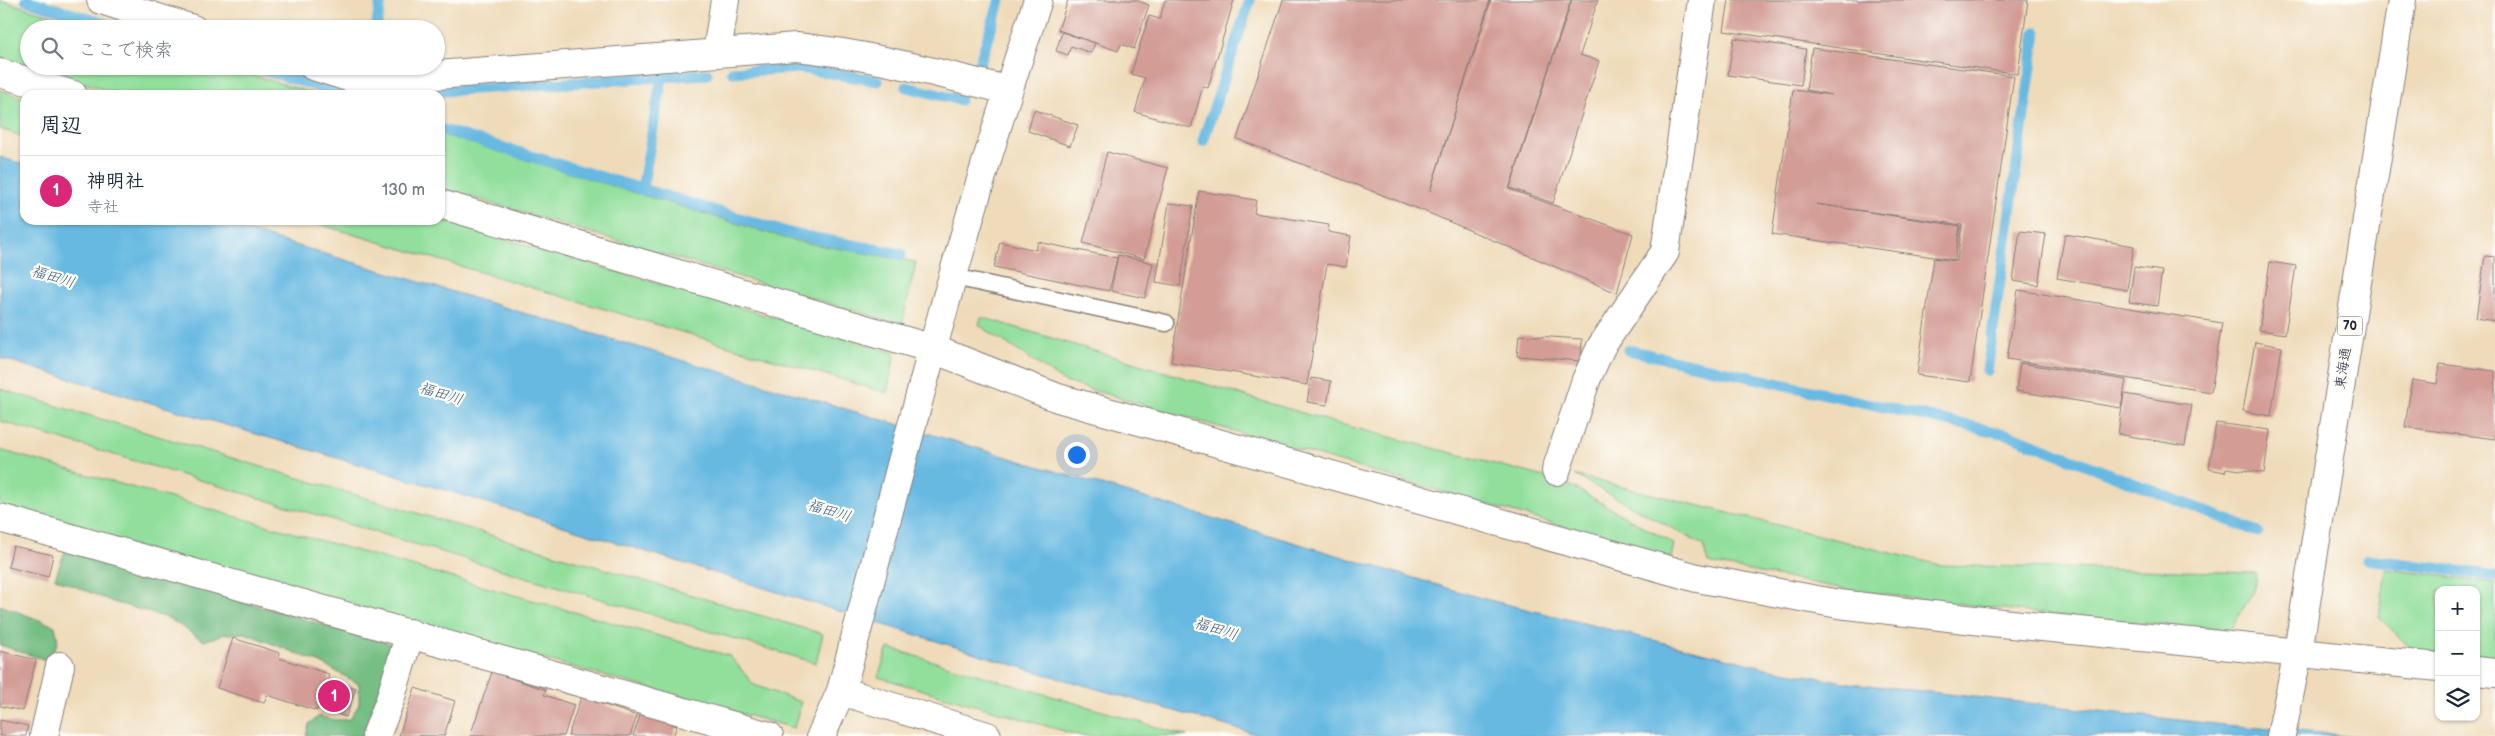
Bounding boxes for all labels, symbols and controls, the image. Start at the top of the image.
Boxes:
search box [20,20,445,75]
icon: search [38,34,66,62]
text: ここで検索 [78,39,173,62]
text: 周辺 [40,113,82,138]
text: 神明社 [87,170,144,193]
text: 1 [53,181,59,200]
text: 130 m [382,181,425,200]
text: 寺社 [87,198,119,217]
water label: 福田川 [29,261,77,293]
road number: 70 [2338,316,2362,336]
street label: 東海通 [2331,346,2355,390]
water label: 福田川 [417,378,465,410]
your location [1064,442,1090,468]
water label: 福田川 [805,495,853,527]
map controls [2435,586,2480,721]
button: + [2435,586,2480,631]
water label: 福田川 [1192,613,1240,645]
button: − [2435,631,2480,676]
button: layers [2435,676,2480,721]
pin: 1 [318,677,350,715]

